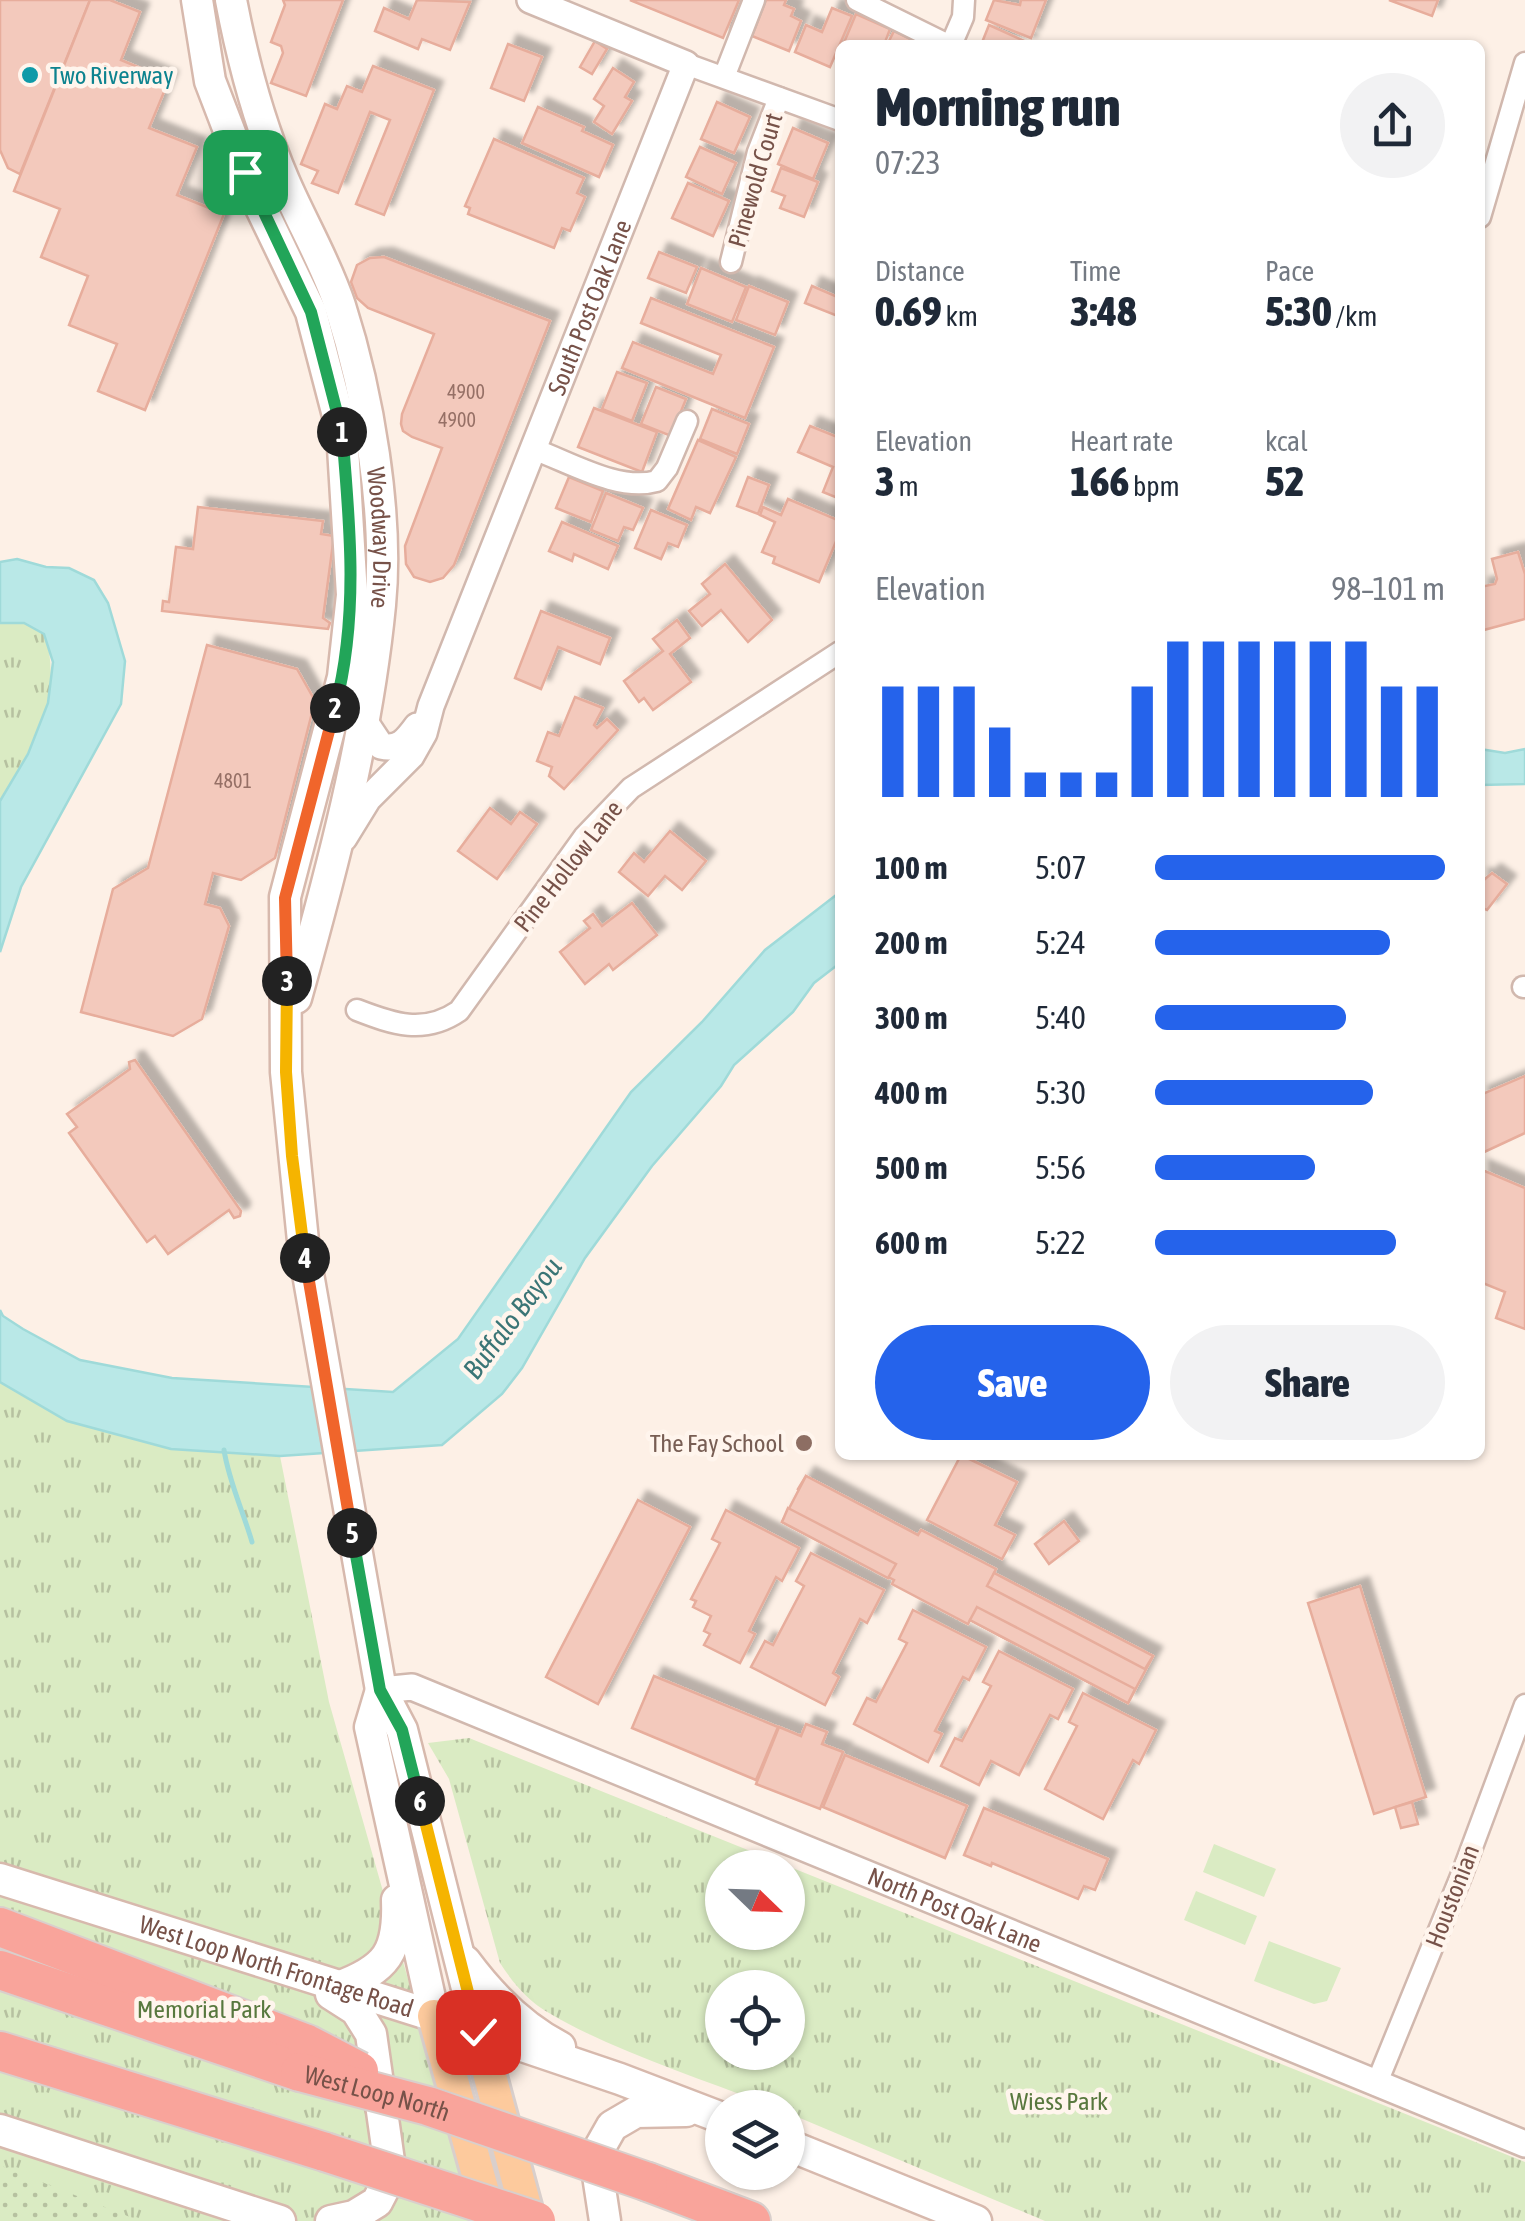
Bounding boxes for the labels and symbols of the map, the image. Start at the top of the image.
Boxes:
place label: Two Riverway [50,61,173,89]
marker: Two Riverway [19,64,41,86]
street label: Pinewold Court [722,110,788,250]
pin [203,130,288,215]
street label: South Post Oak Lane [542,216,637,399]
house number: 4900 [447,380,485,403]
pin: 1 [317,407,367,457]
house number: 4900 [438,408,476,431]
street label: Woodway Drive [362,466,396,610]
pin: 2 [310,683,360,733]
house number: 4801 [214,769,252,792]
street label: Pine Hollow Lane [508,795,628,937]
pin: 3 [262,956,312,1006]
pin: 4 [280,1233,330,1283]
water label: Buffalo Bayou [456,1251,568,1385]
place label: The Fay School [650,1429,784,1457]
marker: The Fay School [793,1432,815,1454]
pin: 5 [327,1508,377,1558]
pin: 6 [395,1776,445,1826]
street label: Houstonian [1420,1841,1484,1951]
north arrow [705,1850,805,1950]
street label: North Post Oak Lane [864,1862,1046,1958]
street label: West Loop North Frontage Road [136,1910,417,2023]
pin [436,1990,521,2075]
park label: Memorial Park [137,1995,271,2023]
street label: West Loop North [301,2060,454,2127]
park label: Wiess Park [1010,2087,1108,2115]

